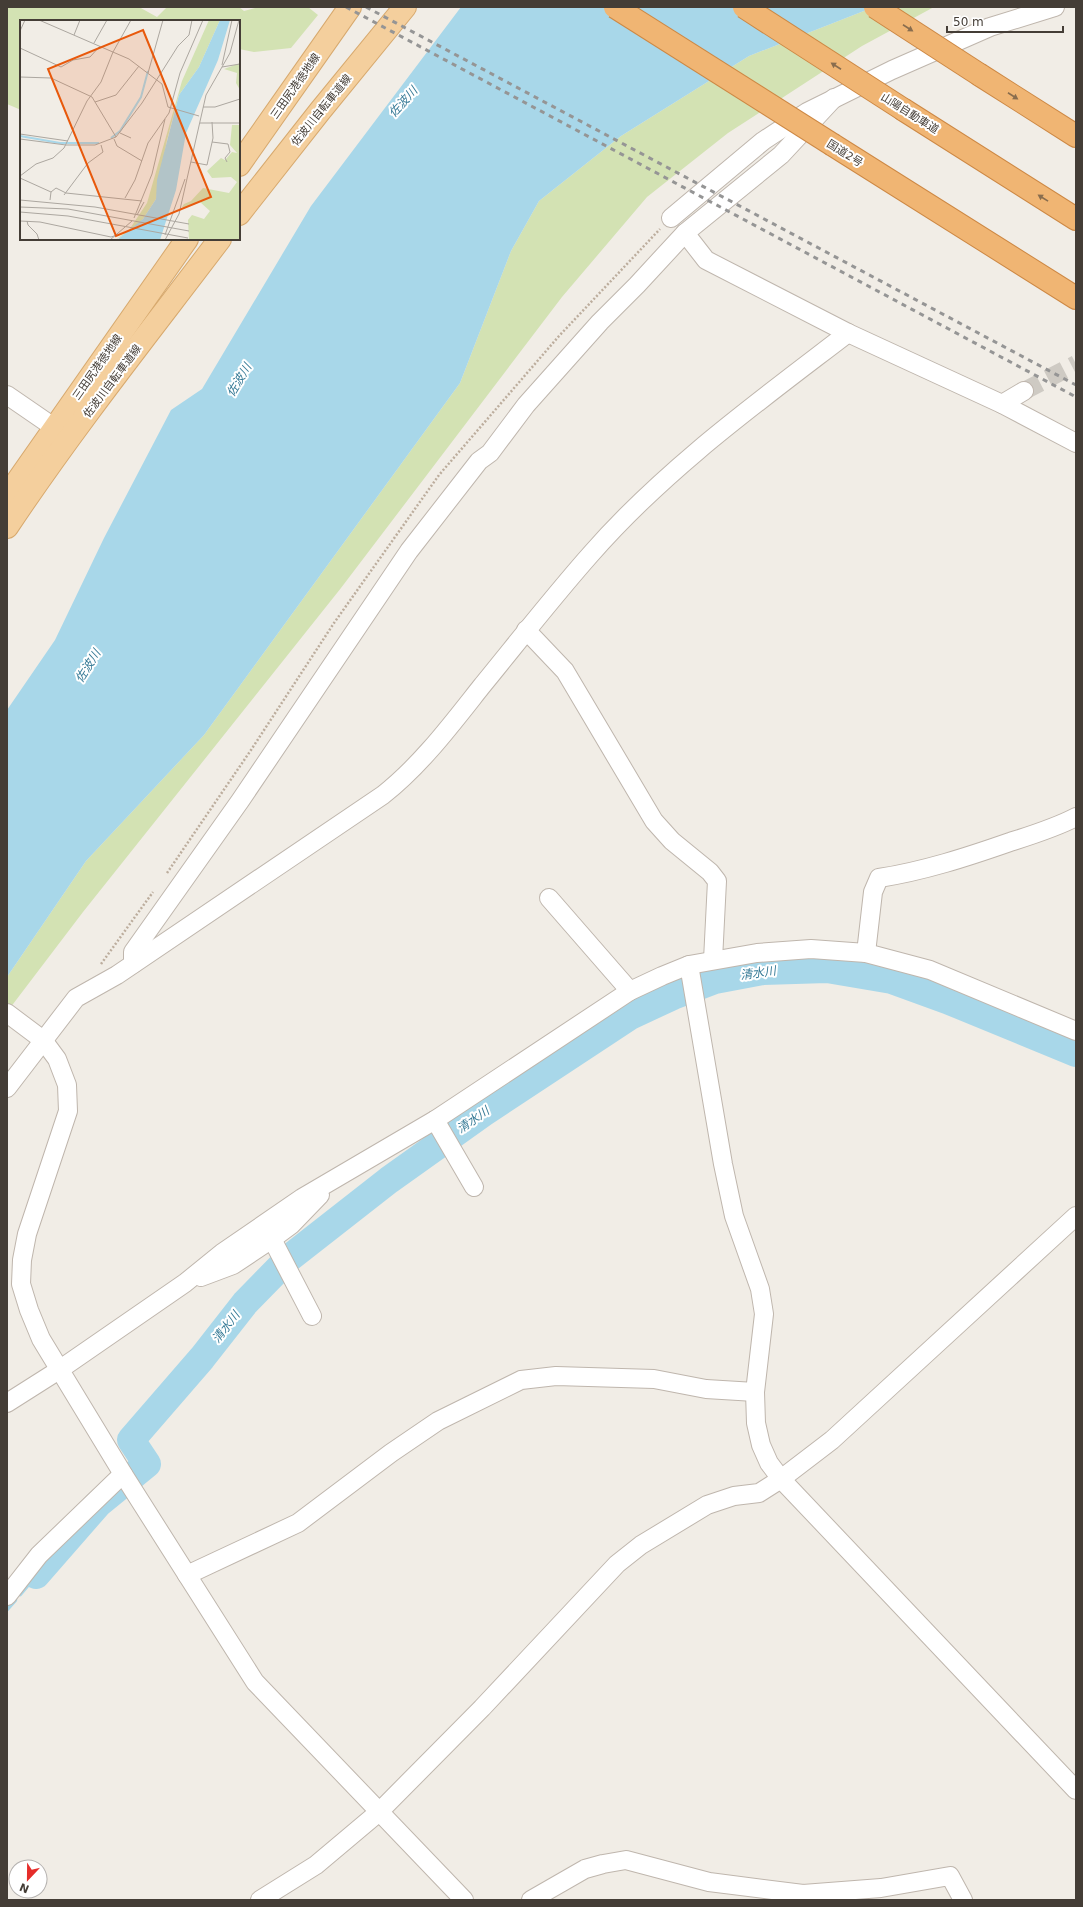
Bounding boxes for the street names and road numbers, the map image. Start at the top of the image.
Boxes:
street label: 三田尻港徳地線 [268,51,323,122]
street label: 佐波川自転車道線 [289,72,354,149]
street label: 山陽自動車道 [878,90,941,136]
street label: 国道2号 [824,137,865,170]
street label: 三田尻港徳地線 [70,332,125,403]
street label: 佐波川自転車道線 [81,342,144,420]

